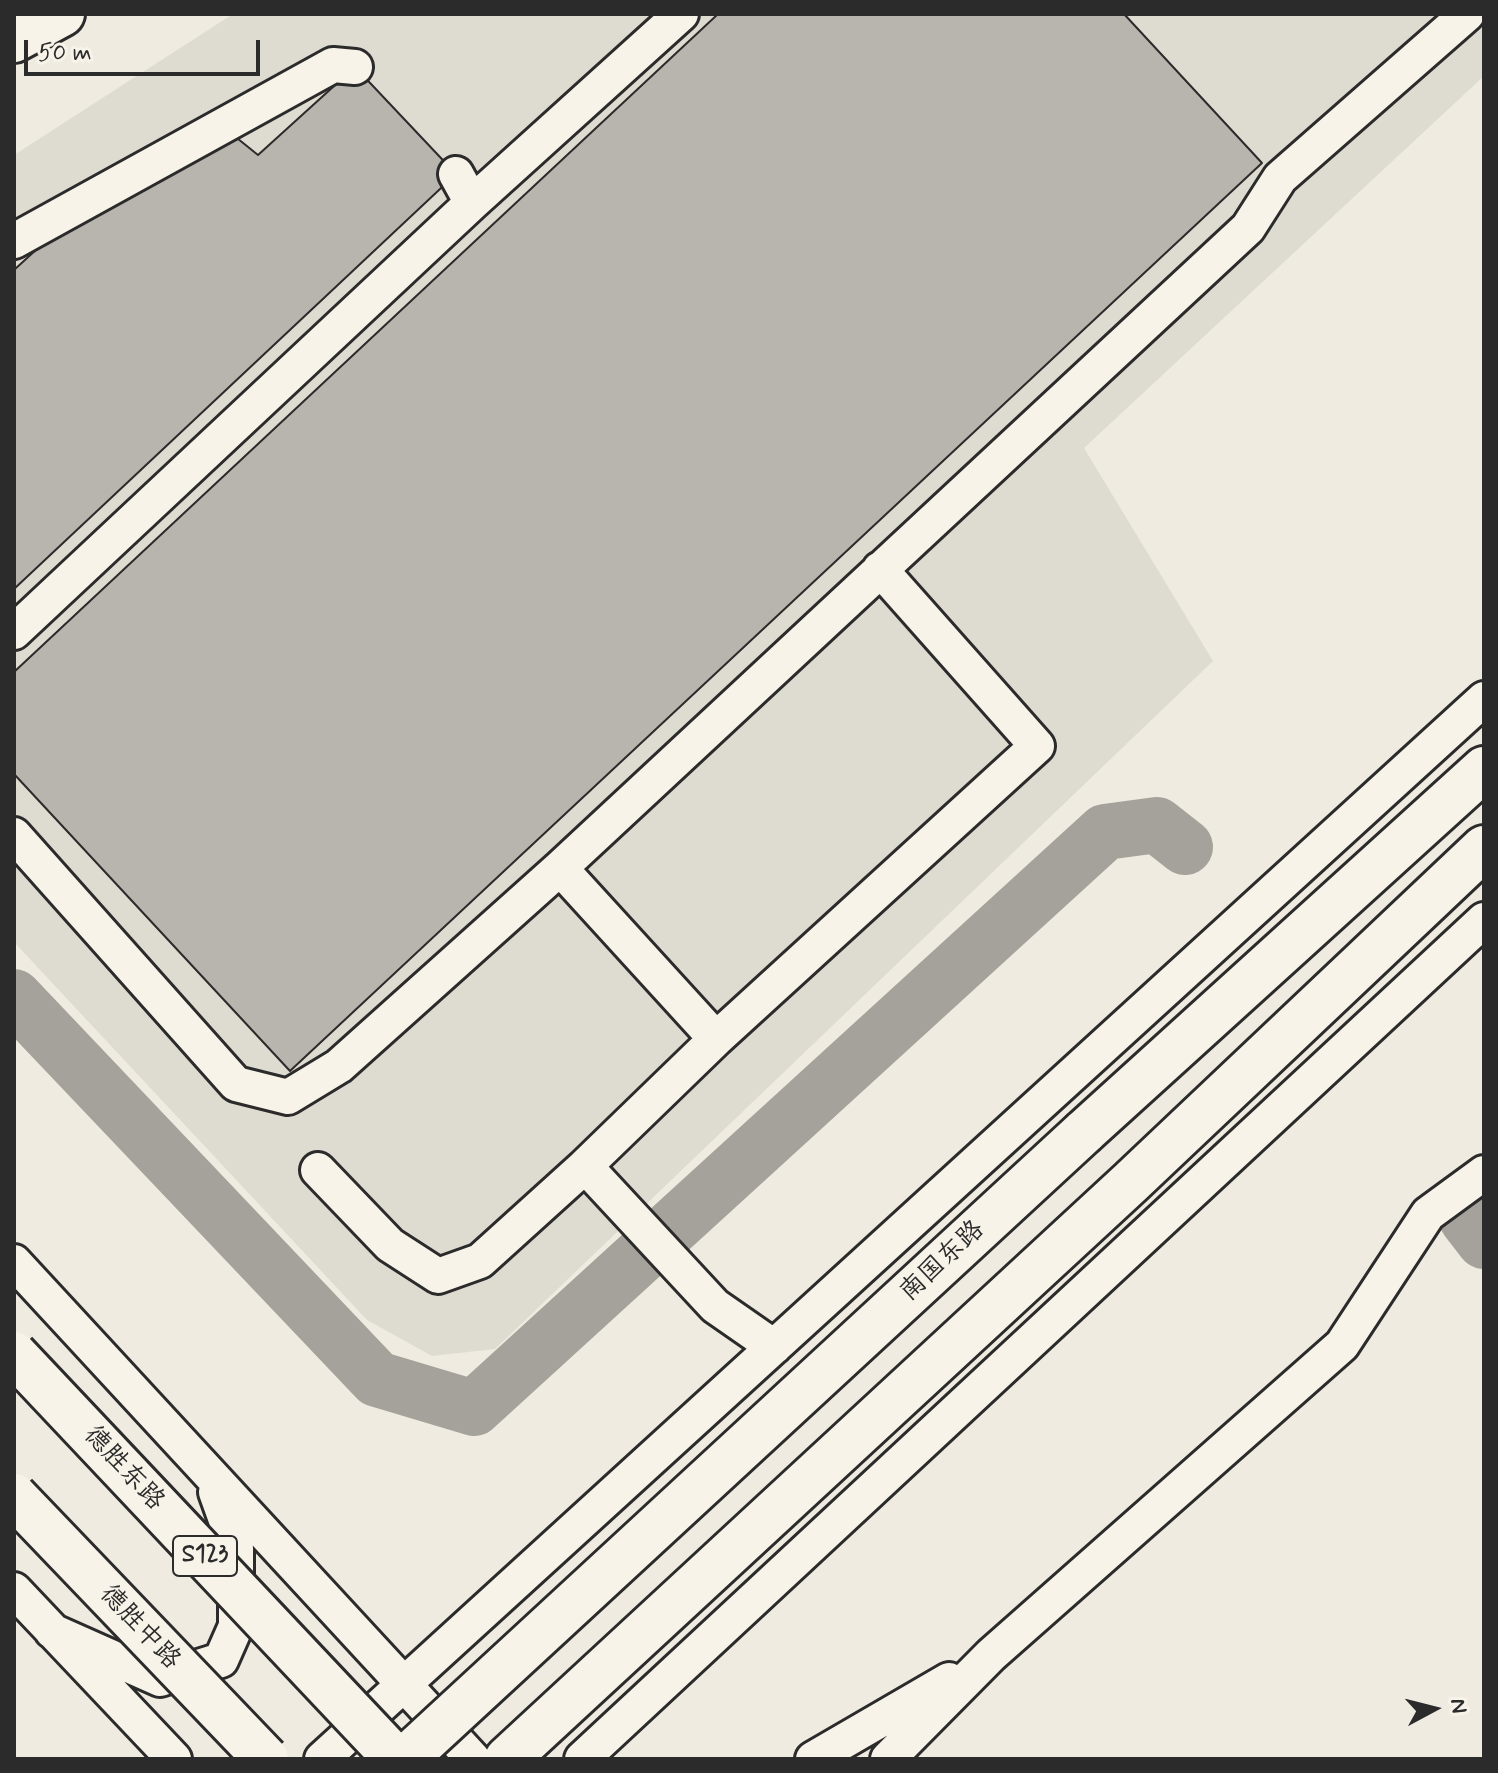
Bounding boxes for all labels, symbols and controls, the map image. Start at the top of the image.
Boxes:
scale bar [28,24,264,74]
text: 50 m [38,38,92,69]
street label: 南国东路 [894,1215,992,1309]
street label: 德胜东路 [76,1420,170,1518]
road number: S123 [173,1536,237,1576]
street label: 德胜中路 [92,1579,186,1677]
north arrow [1394,1669,1474,1749]
text: N [1443,1697,1473,1715]

